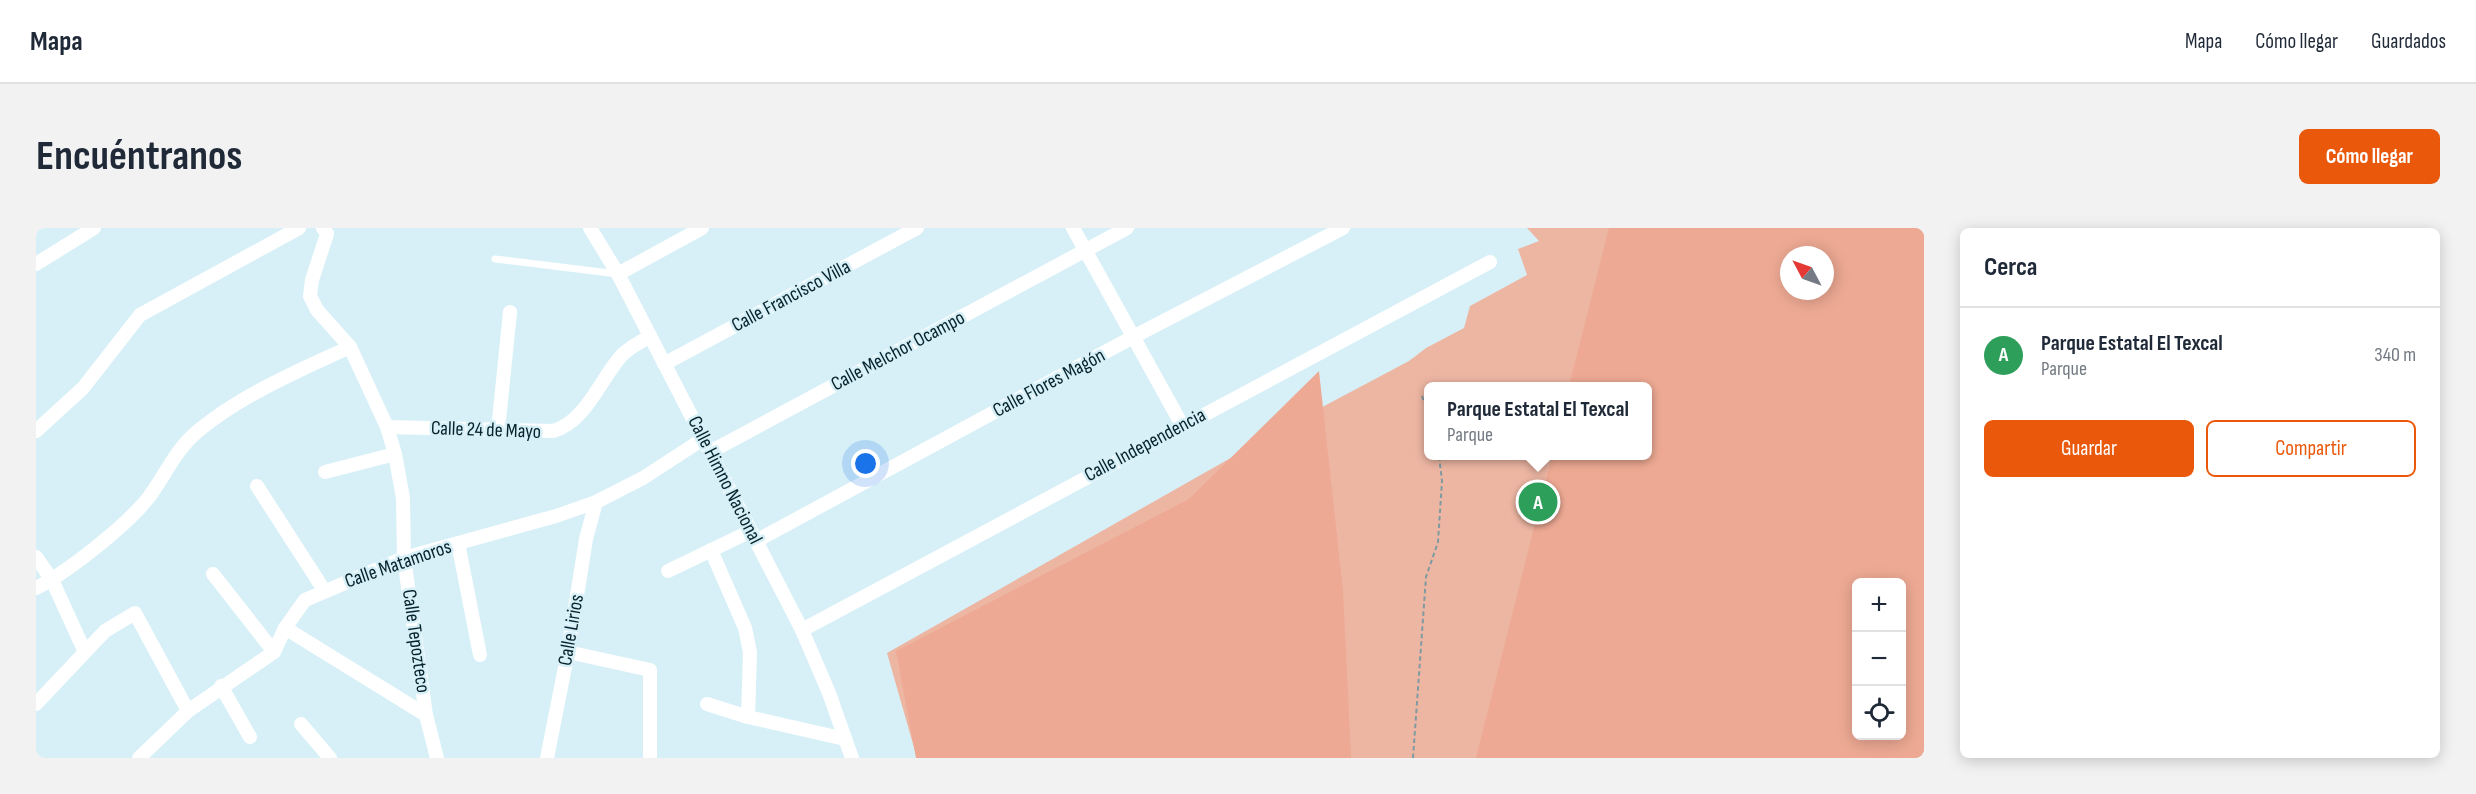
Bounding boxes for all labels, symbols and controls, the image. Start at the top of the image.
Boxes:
text: Mapa [30,25,83,58]
text: Mapa [2185,29,2222,54]
text: Cómo llegar [2255,29,2338,54]
text: Guardados [2371,29,2446,54]
button: Cómo llegar [2299,129,2440,184]
text: Encuéntranos [36,131,242,182]
north arrow [1780,246,1834,300]
text: Cerca [1984,252,2037,283]
street label: Calle Francisco Villa [727,255,855,337]
street label: Calle Melchor Ocampo [827,306,969,396]
text: Parque Estatal El Texcal [2041,330,2223,357]
street label: Calle Flores Magón [989,343,1109,423]
text: A [1999,343,2008,367]
text: 340 m [2374,343,2416,367]
text: Parque [2041,357,2087,381]
popup [1424,382,1652,460]
text: Parque Estatal El Texcal [1447,396,1629,423]
street label: Calle Independencia [1080,403,1210,487]
street label: Calle Himno Nacional [682,412,768,548]
street label: Calle 24 de Mayo [430,416,542,444]
button: Guardar [1984,420,2194,477]
button: Compartir [2206,420,2416,477]
text: Parque [1447,423,1493,447]
your location [851,449,880,478]
pin: A [1518,480,1558,524]
street label: Calle Matamoros [342,535,454,593]
map controls [1852,578,1906,740]
button: + [1852,578,1906,632]
street label: Calle Tepozteco [397,588,435,694]
street label: Calle Lirios [553,593,589,667]
button: − [1852,632,1906,686]
button: locate [1852,686,1906,740]

